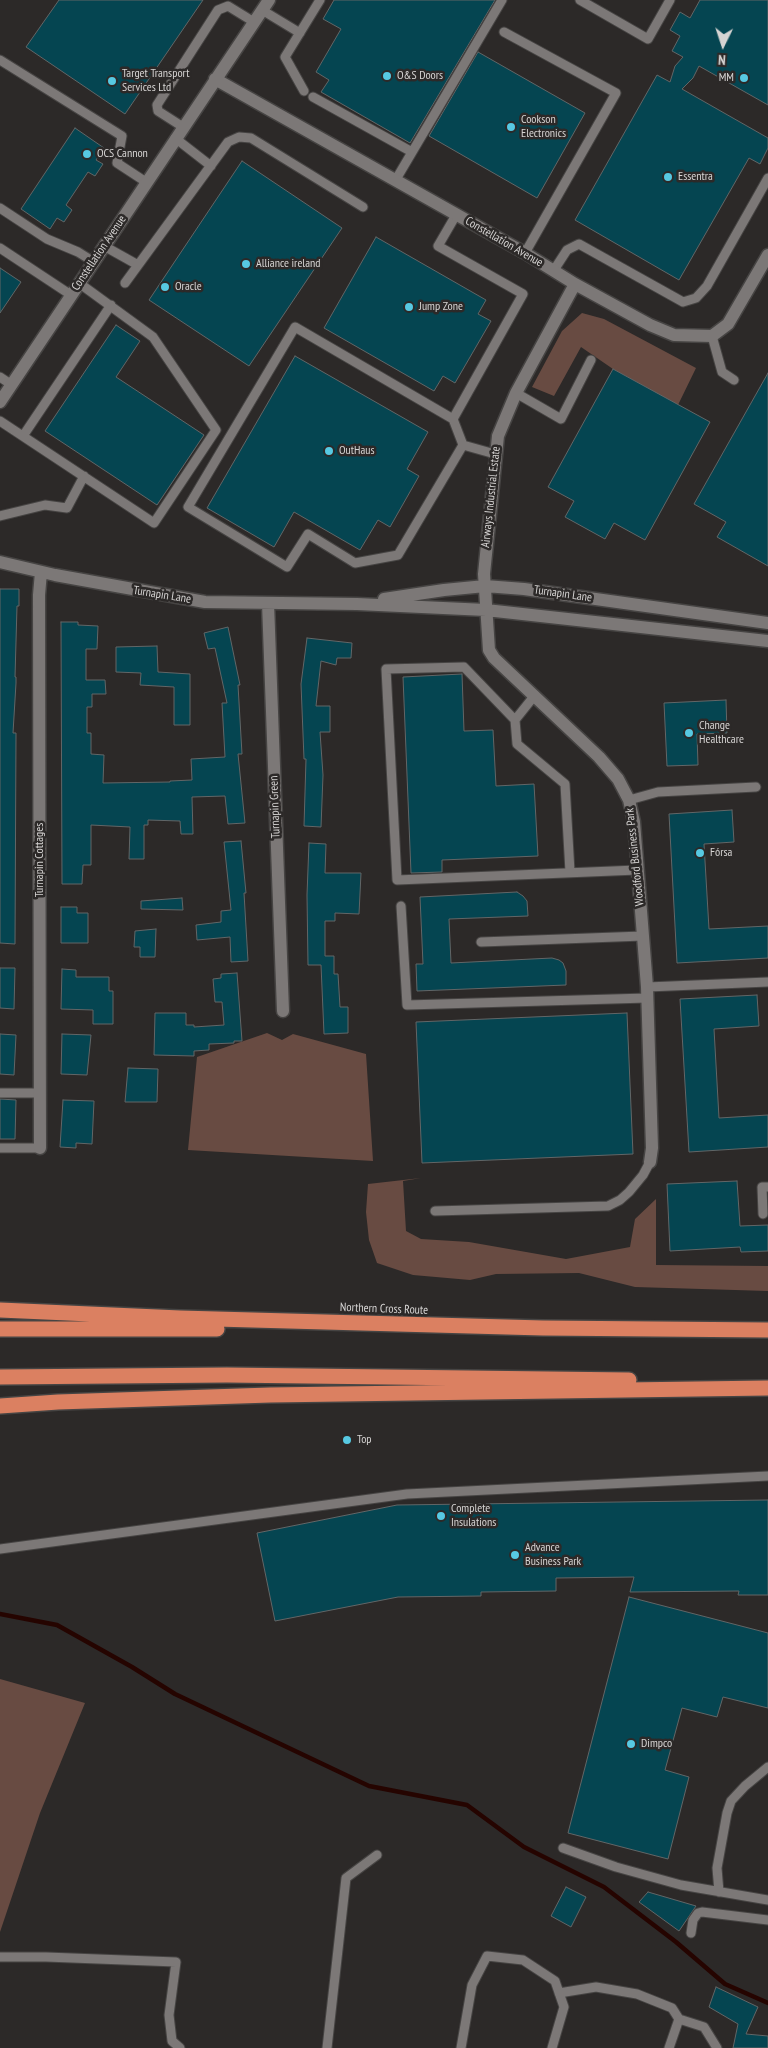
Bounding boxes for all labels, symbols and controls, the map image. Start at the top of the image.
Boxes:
north arrow [698,20,748,70]
text: N [718,51,726,69]
place label: Target Transport Services Ltd [122,67,189,95]
place label: O&S Doors [397,69,443,83]
marker: O&S Doors [381,70,393,82]
place label: MM [719,71,734,85]
marker: MM [738,72,750,84]
marker: Target Transport Services Ltd [106,75,118,87]
place label: Cookson Electronics [521,113,566,141]
marker: Cookson Electronics [505,121,517,133]
place label: OCS Cannon [97,147,148,161]
marker: OCS Cannon [81,148,93,160]
place label: Essentra [678,170,713,184]
marker: Essentra [662,171,674,183]
street label: Constellation Avenue [69,213,129,293]
street label: Constellation Avenue [463,214,545,270]
place label: Alliance ireland [256,257,320,271]
marker: Alliance ireland [240,258,252,270]
place label: Oracle [175,280,202,294]
marker: Oracle [159,281,171,293]
place label: Jump Zone [419,300,463,314]
marker: Jump Zone [403,301,415,313]
place label: OutHaus [339,444,375,458]
marker: OutHaus [323,445,335,457]
street label: Airways Industrial Estate [479,446,503,548]
street label: Turnapin Lane [132,583,192,607]
street label: Turnapin Lane [533,583,593,605]
place label: Change Healthcare [699,719,744,747]
marker: Change Healthcare [683,727,695,739]
street label: Turnapin Green [267,775,283,839]
street label: Woodford Business Park [623,807,647,907]
street label: Turnapin Cottages [33,823,47,897]
place label: Fórsa [710,846,732,860]
marker: Fórsa [694,847,706,859]
street label: Northern Cross Route [340,1300,428,1318]
place label: Top [357,1433,372,1447]
marker: Top [341,1434,353,1446]
place label: Complete Insulations [451,1502,496,1530]
marker: Complete Insulations [435,1510,447,1522]
place label: Advance Business Park [525,1541,581,1569]
marker: Advance Business Park [509,1549,521,1561]
place label: Dimpco [641,1737,672,1751]
marker: Dimpco [625,1738,637,1750]

